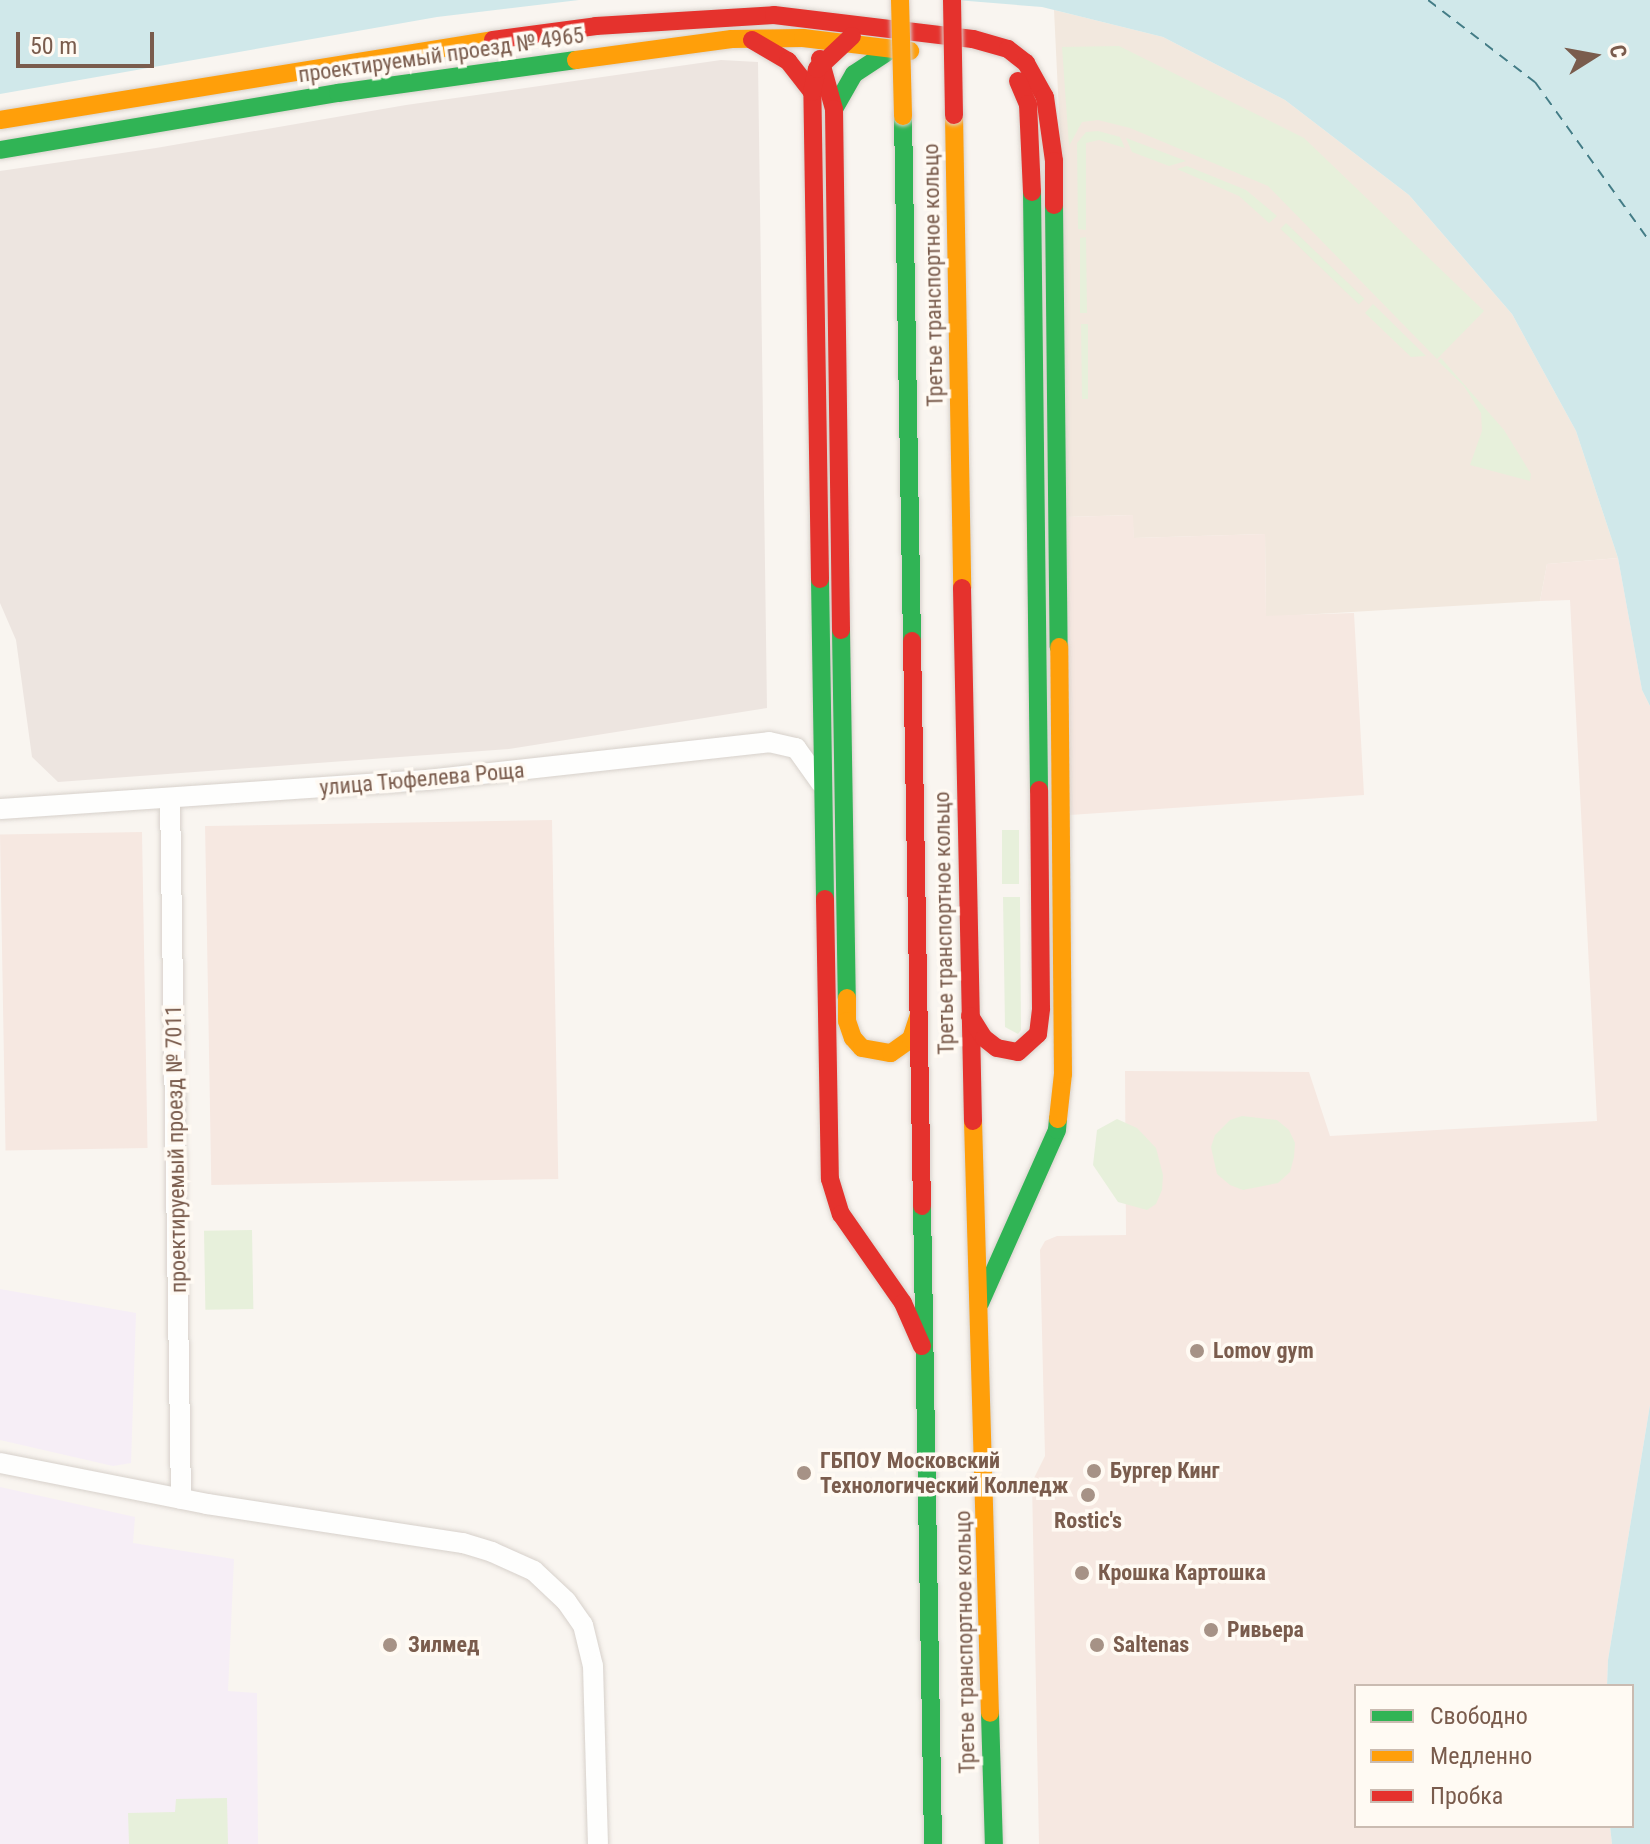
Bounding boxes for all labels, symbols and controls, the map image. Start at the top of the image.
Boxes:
scale bar [20,16,158,66]
north arrow [1554,16,1634,96]
street label: проектируемый проезд № 4965 [297,22,585,88]
text: 50 m [30,32,77,60]
text: С [1605,43,1632,60]
street label: Третье транспортное кольцо [918,143,948,407]
street label: улица Тюфелева Роща [318,757,526,801]
street label: Третье транспортное кольцо [929,791,959,1055]
street label: проектируемый проезд № 7011 [160,1005,192,1293]
place label: Lomov gym [1213,1338,1314,1364]
marker: Lomov gym [1188,1342,1206,1360]
place label: ГБПОУ Московский Технологический Колледж [820,1447,1068,1498]
place label: Бургер Кинг [1110,1458,1220,1484]
marker: Бургер Кинг [1085,1462,1103,1480]
marker: ГБПОУ Московский Технологический Колледж [795,1464,813,1482]
marker: Rostic's [1079,1486,1097,1504]
place label: Rostic's [1054,1508,1122,1534]
street label: Третье транспортное кольцо [950,1510,980,1774]
place label: Крошка Картошка [1098,1560,1266,1586]
marker: Крошка Картошка [1073,1564,1091,1582]
place label: Ривьера [1227,1617,1304,1643]
marker: Ривьера [1202,1621,1220,1639]
place label: Зилмед [408,1632,479,1658]
place label: Saltenas [1113,1632,1189,1658]
marker: Зилмед [379,1634,401,1656]
marker: Saltenas [1088,1636,1106,1654]
legend [1354,1684,1634,1828]
text: Свободно [1430,1702,1528,1730]
text: Медленно [1430,1742,1532,1770]
text: Пробка [1430,1782,1503,1810]

